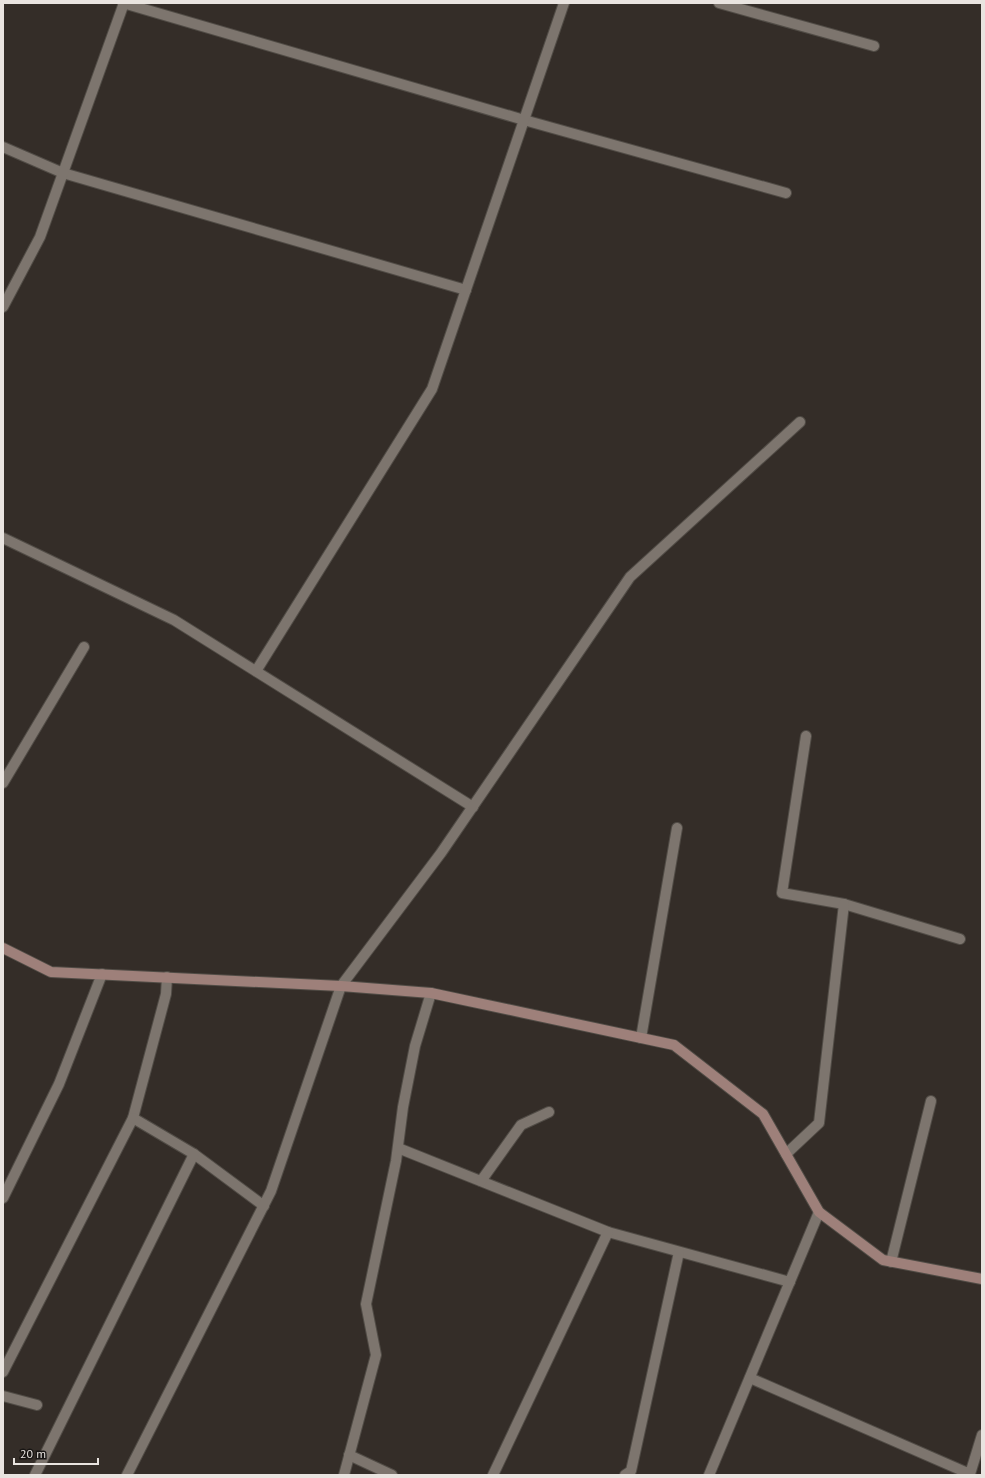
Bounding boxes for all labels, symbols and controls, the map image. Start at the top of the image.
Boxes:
scale bar [14,1440,98,1466]
text: 20 m [20,1446,46,1461]

